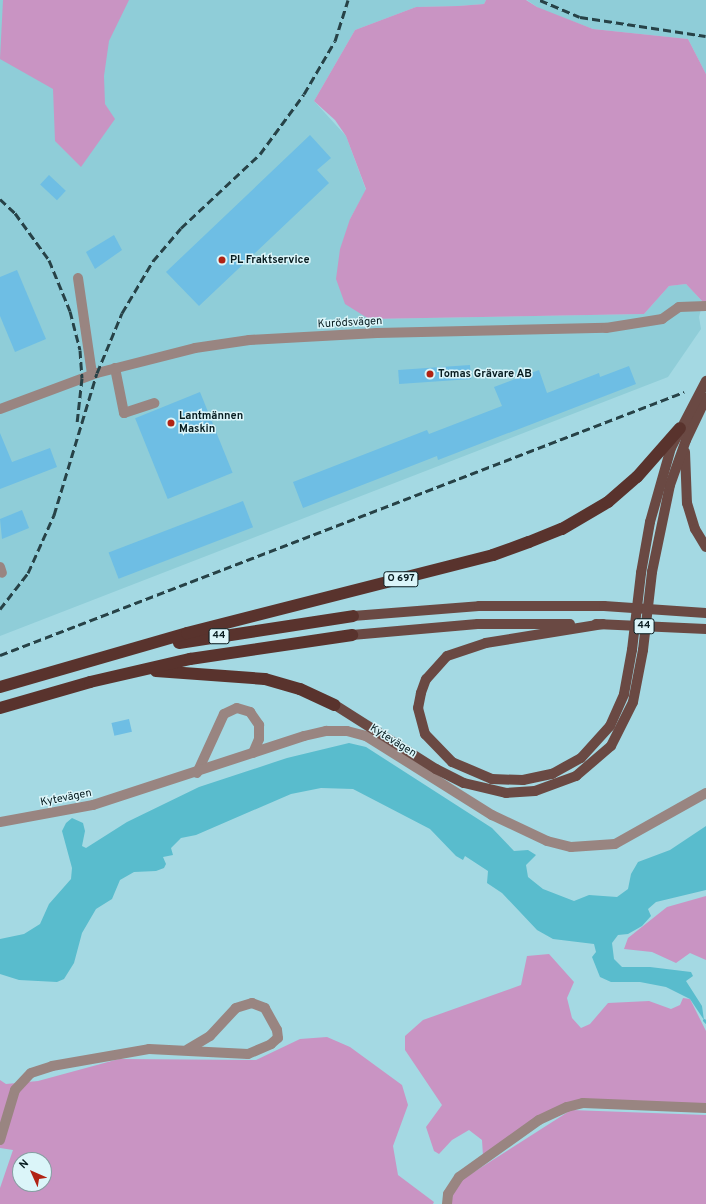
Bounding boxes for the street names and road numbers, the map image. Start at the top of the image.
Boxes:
street label: Kurödsvägen [317,315,383,331]
road number: O 697 [383,571,419,587]
road number: 44 [633,618,655,634]
road number: 44 [208,628,230,644]
street label: Kytevägen [367,722,419,760]
street label: Kytevägen [39,787,93,809]

